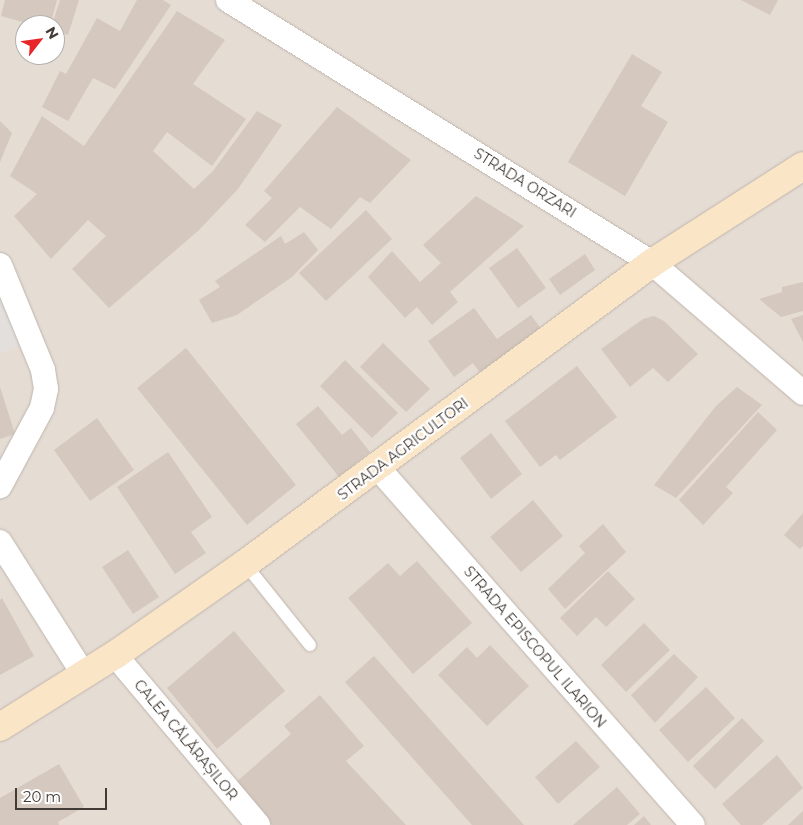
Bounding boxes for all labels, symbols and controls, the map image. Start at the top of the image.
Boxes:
north arrow [15,15,65,65]
text: N [42,24,63,42]
street label: STRADA ORZARI [471,145,579,221]
street label: STRADA AGRICULTORI [334,394,472,504]
street label: STRADA EPISCOPUL ILARION [460,563,610,731]
street label: CALEA CĂLĂRAȘILOR [131,676,241,804]
scale bar [18,778,110,810]
text: 20 m [23,787,61,806]

